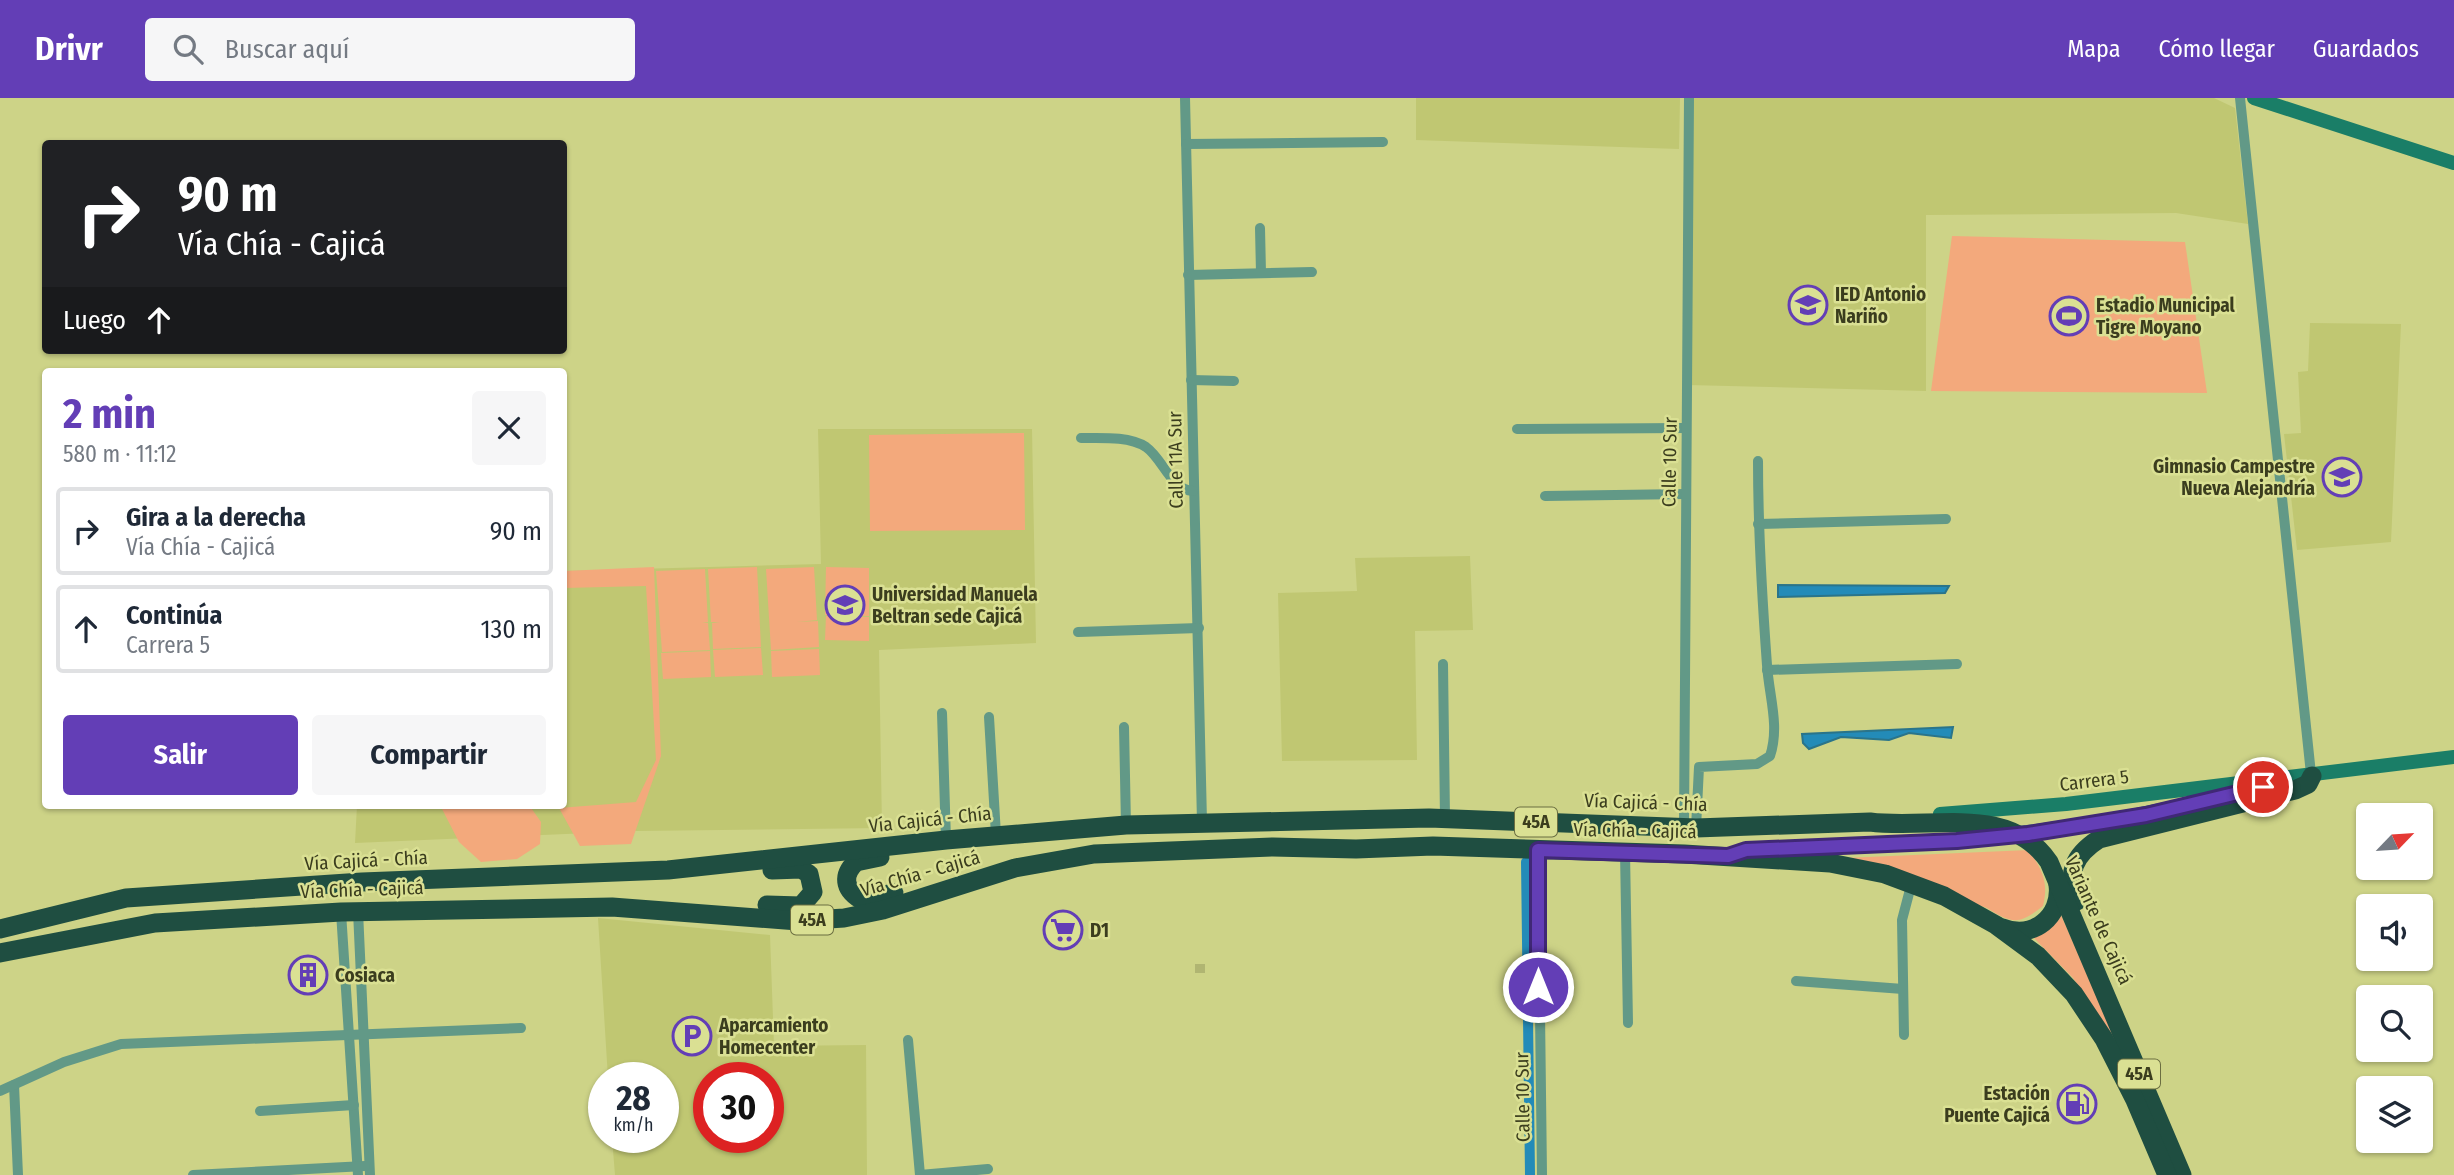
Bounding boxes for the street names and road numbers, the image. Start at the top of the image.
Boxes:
street label: Calle 11A Sur [1163,411,1188,509]
street label: Calle 10 Sur [1657,416,1682,507]
street label: Carrera 5 [2058,765,2130,796]
street label: Vía Cajicá - Chía [1584,789,1708,816]
street label: Vía Cajicá - Chía [868,802,993,837]
road number: 45A [1515,808,1557,836]
street label: Vía Chía - Cajicá [1573,818,1697,843]
street label: Vía Chía - Cajicá [858,845,983,902]
street label: Vía Cajicá - Chía [304,846,428,875]
street label: Variante de Cajicá [2060,852,2137,988]
street label: Vía Chía - Cajicá [300,876,424,903]
road number: 45A [791,906,833,934]
street label: Calle 10 Sur [1510,1051,1535,1142]
road number: 45A [2118,1059,2160,1088]

